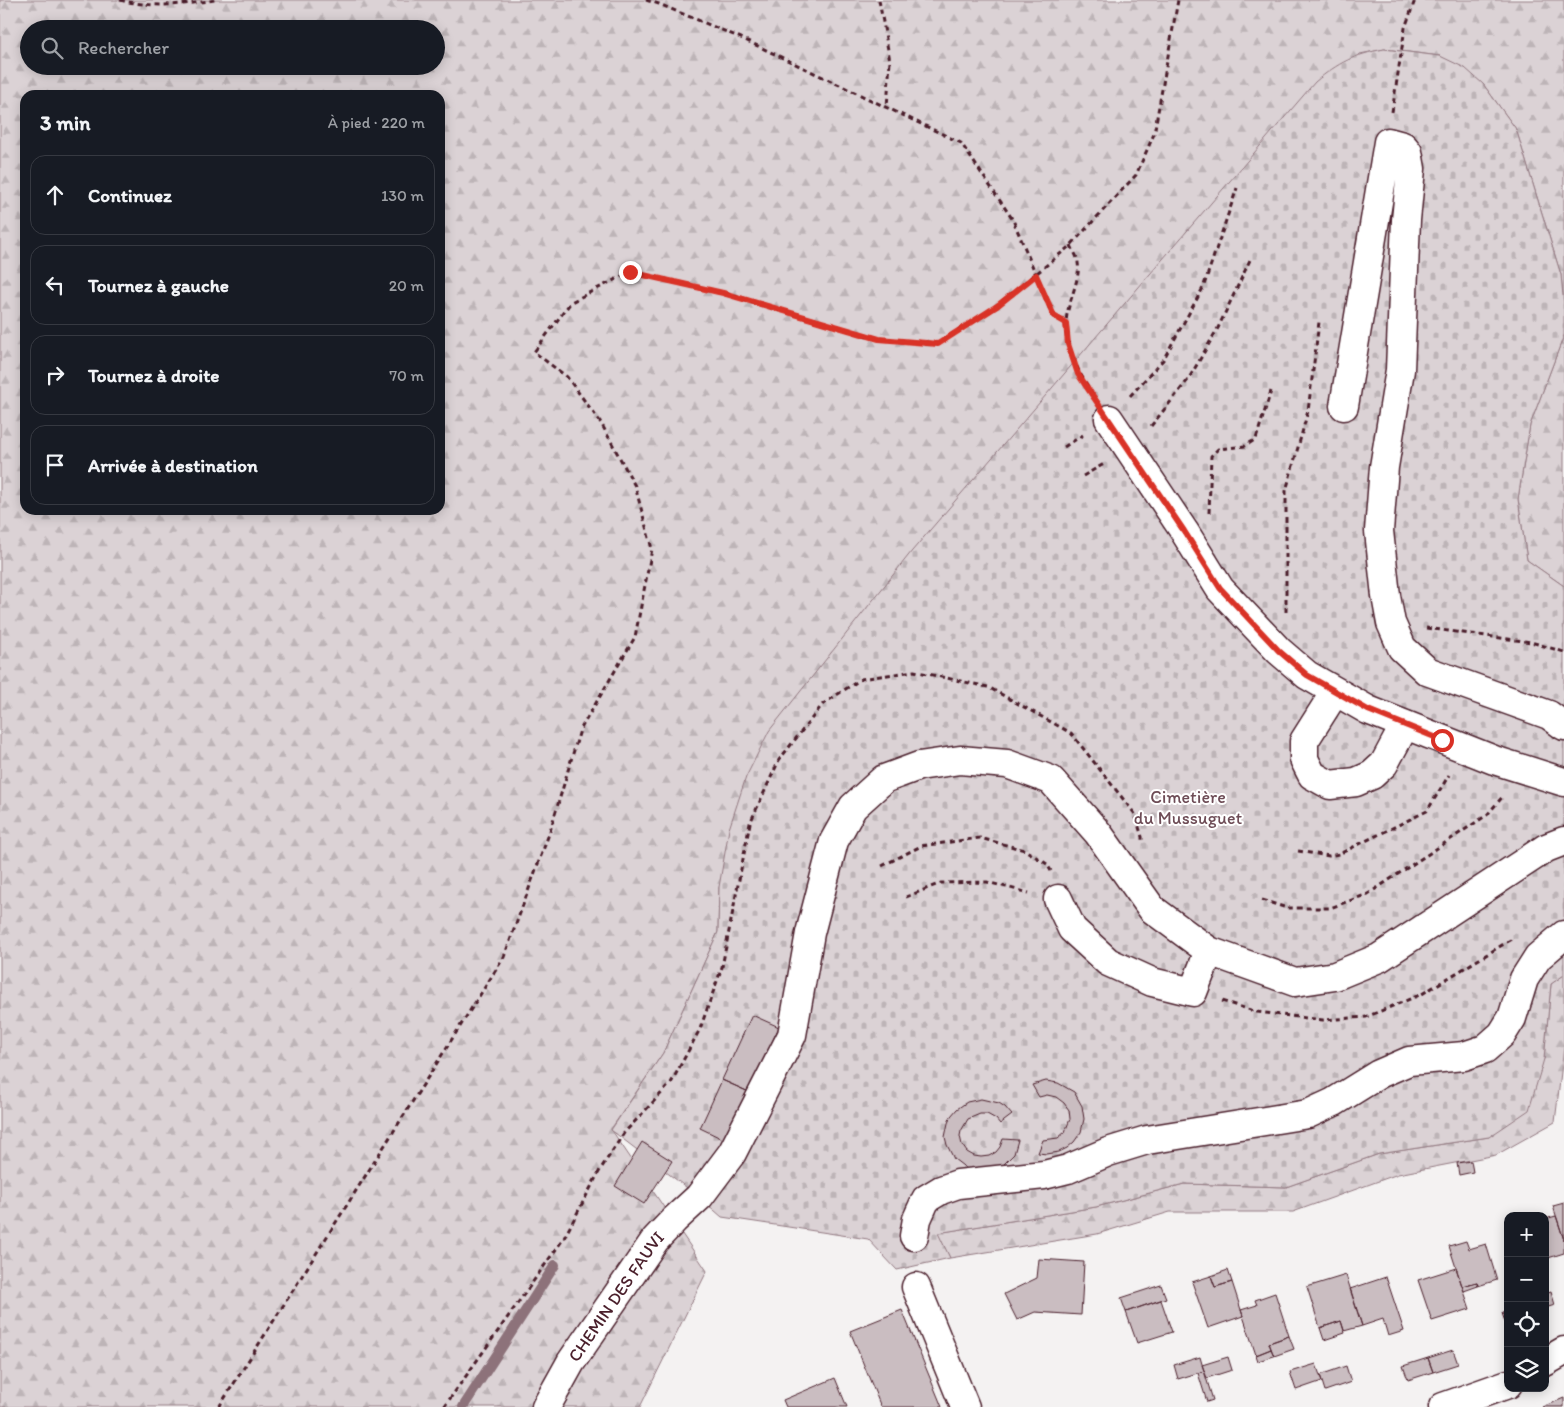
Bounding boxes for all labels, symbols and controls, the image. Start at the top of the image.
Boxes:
search box [20,20,445,75]
icon: search [38,34,66,62]
text: Rechercher [78,36,169,59]
text: 3 min [40,110,90,135]
text: À pied · 220 m [328,113,425,132]
icon: ahead [41,181,69,209]
text: Continuez [88,184,172,207]
text: 130 m [381,186,424,205]
route end [619,261,642,284]
icon: left [41,271,69,299]
text: Tournez à gauche [88,274,229,297]
text: 20 m [389,276,424,295]
icon: right [41,361,69,389]
text: Tournez à droite [88,364,220,387]
text: 70 m [389,366,424,385]
icon: arrive [41,451,69,479]
text: Arrivée à destination [88,454,258,477]
route start [1431,729,1454,752]
park label: Cimetière du Mussuguet [1134,786,1243,829]
map controls [1504,1212,1549,1392]
button: + [1504,1212,1549,1257]
street label: CHEMIN DES FAUVI [563,1226,669,1366]
button: − [1504,1257,1549,1302]
button: locate [1504,1302,1549,1347]
button: layers [1504,1347,1549,1392]

